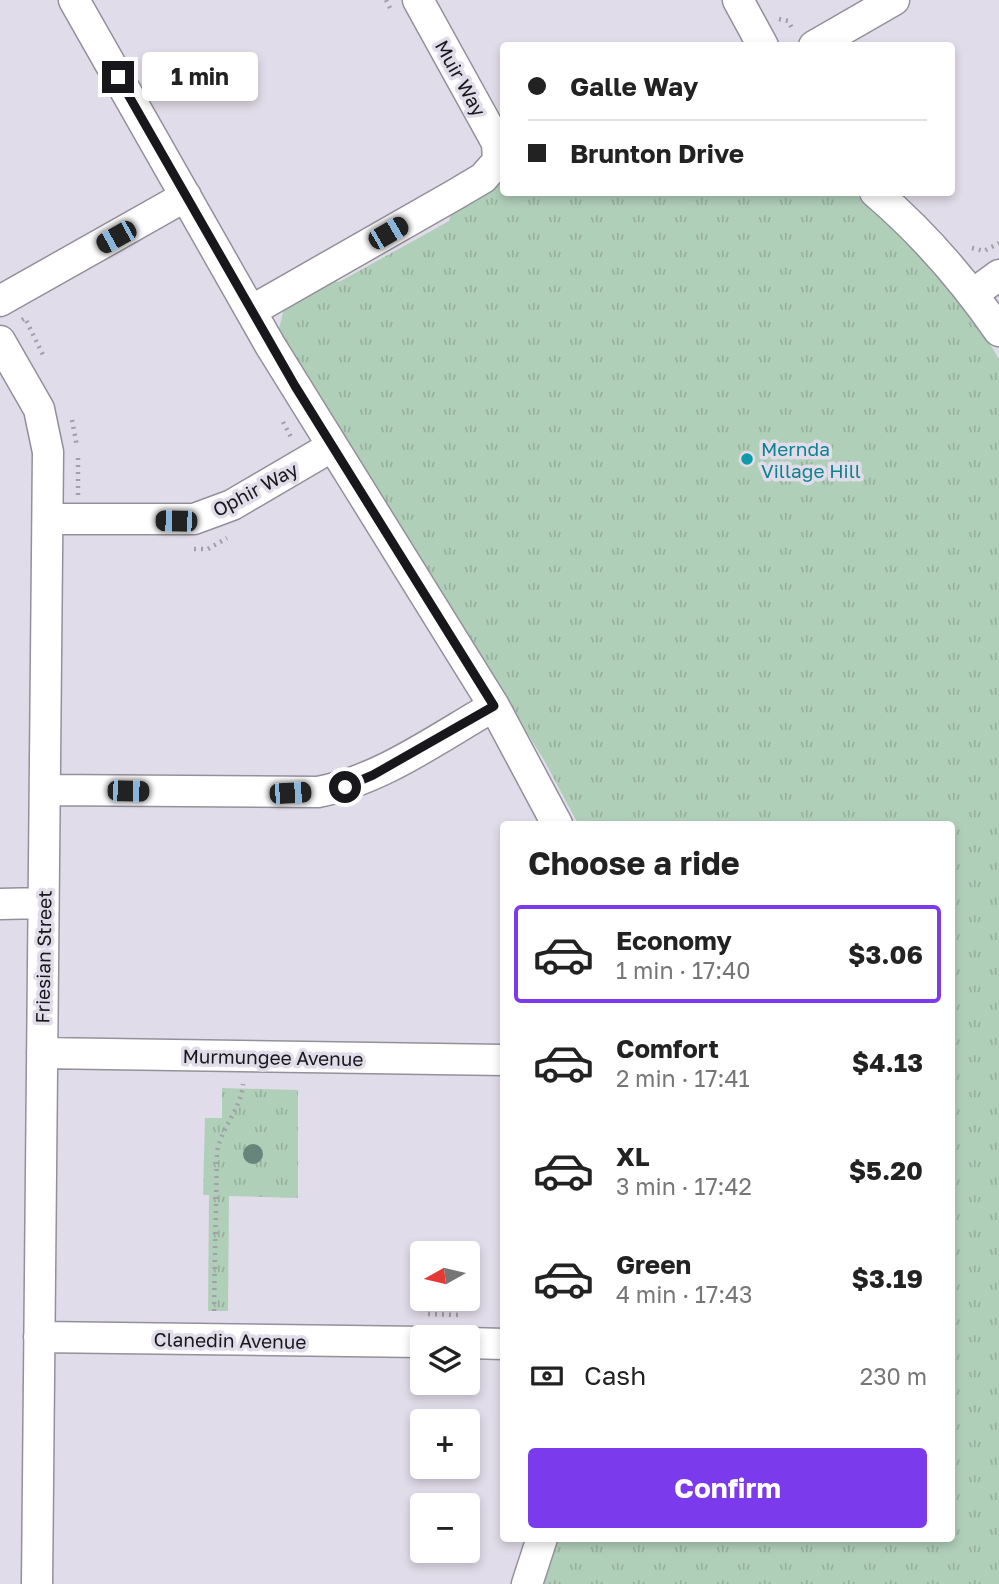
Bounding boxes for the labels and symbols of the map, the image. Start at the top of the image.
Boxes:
street label: Muir Way [431,36,491,120]
callout: 1 min [142,52,258,102]
route end [102,61,134,93]
car [365,213,412,253]
car [93,218,140,256]
place label: Mernda Village Hill [761,437,861,482]
marker: Mernda Village Hill [739,451,755,467]
street label: Ophir Way [208,457,302,521]
car [155,510,198,532]
route start [329,771,361,803]
car [107,780,150,802]
car [269,781,312,805]
street label: Friesian Street [30,890,56,1024]
street label: Murmungee Avenue [182,1044,364,1070]
north arrow [410,1241,480,1311]
street label: Clanedin Avenue [153,1327,307,1353]

